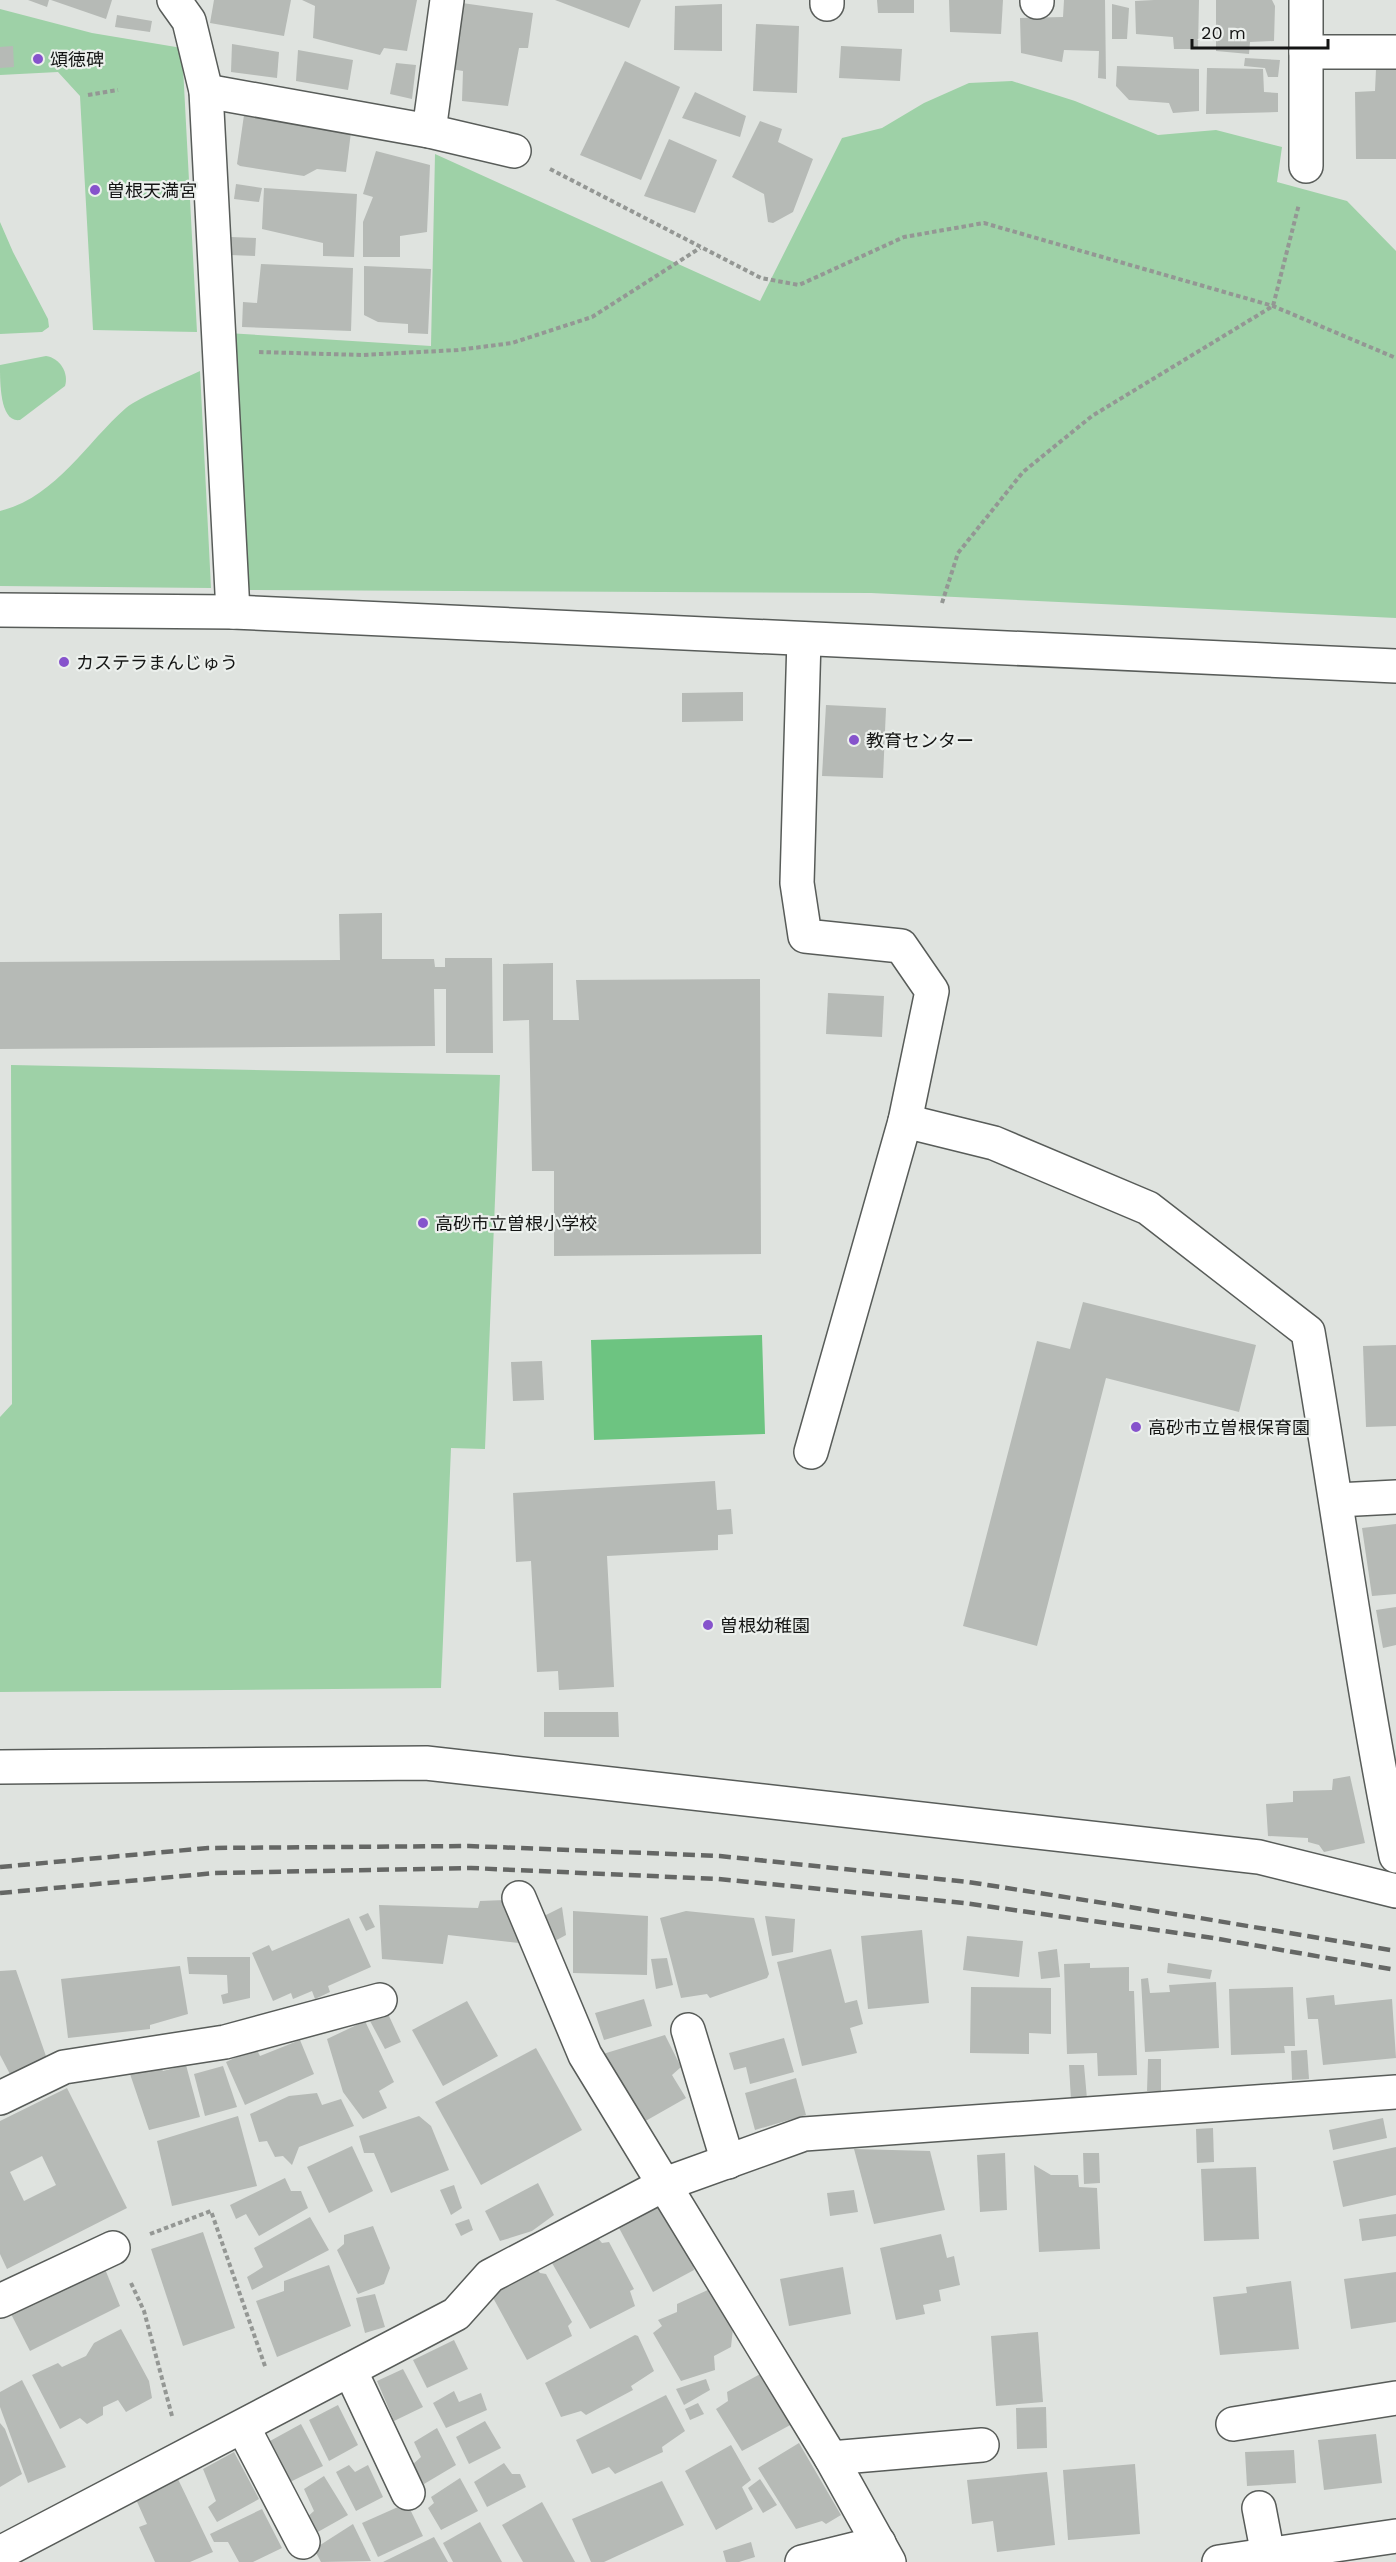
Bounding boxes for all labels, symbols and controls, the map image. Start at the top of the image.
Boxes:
scale bar [1192,12,1328,50]
text: 20 m [1201,22,1246,43]
place label: 頌徳碑 [50,49,104,70]
marker: 頌徳碑 [31,52,45,66]
place label: 曽根天満宮 [107,180,197,201]
marker: 曽根天満宮 [88,183,102,197]
place label: カステラまんじゅう [76,652,238,673]
marker: カステラまんじゅう [57,655,71,669]
place label: 教育センター [866,730,974,751]
marker: 教育センター [847,733,861,747]
place label: 高砂市立曽根小学校 [435,1213,597,1234]
marker: 高砂市立曽根小学校 [416,1216,430,1230]
place label: 高砂市立曽根保育園 [1148,1417,1310,1438]
marker: 高砂市立曽根保育園 [1129,1420,1143,1434]
place label: 曽根幼稚園 [720,1615,810,1636]
marker: 曽根幼稚園 [701,1618,715,1632]

